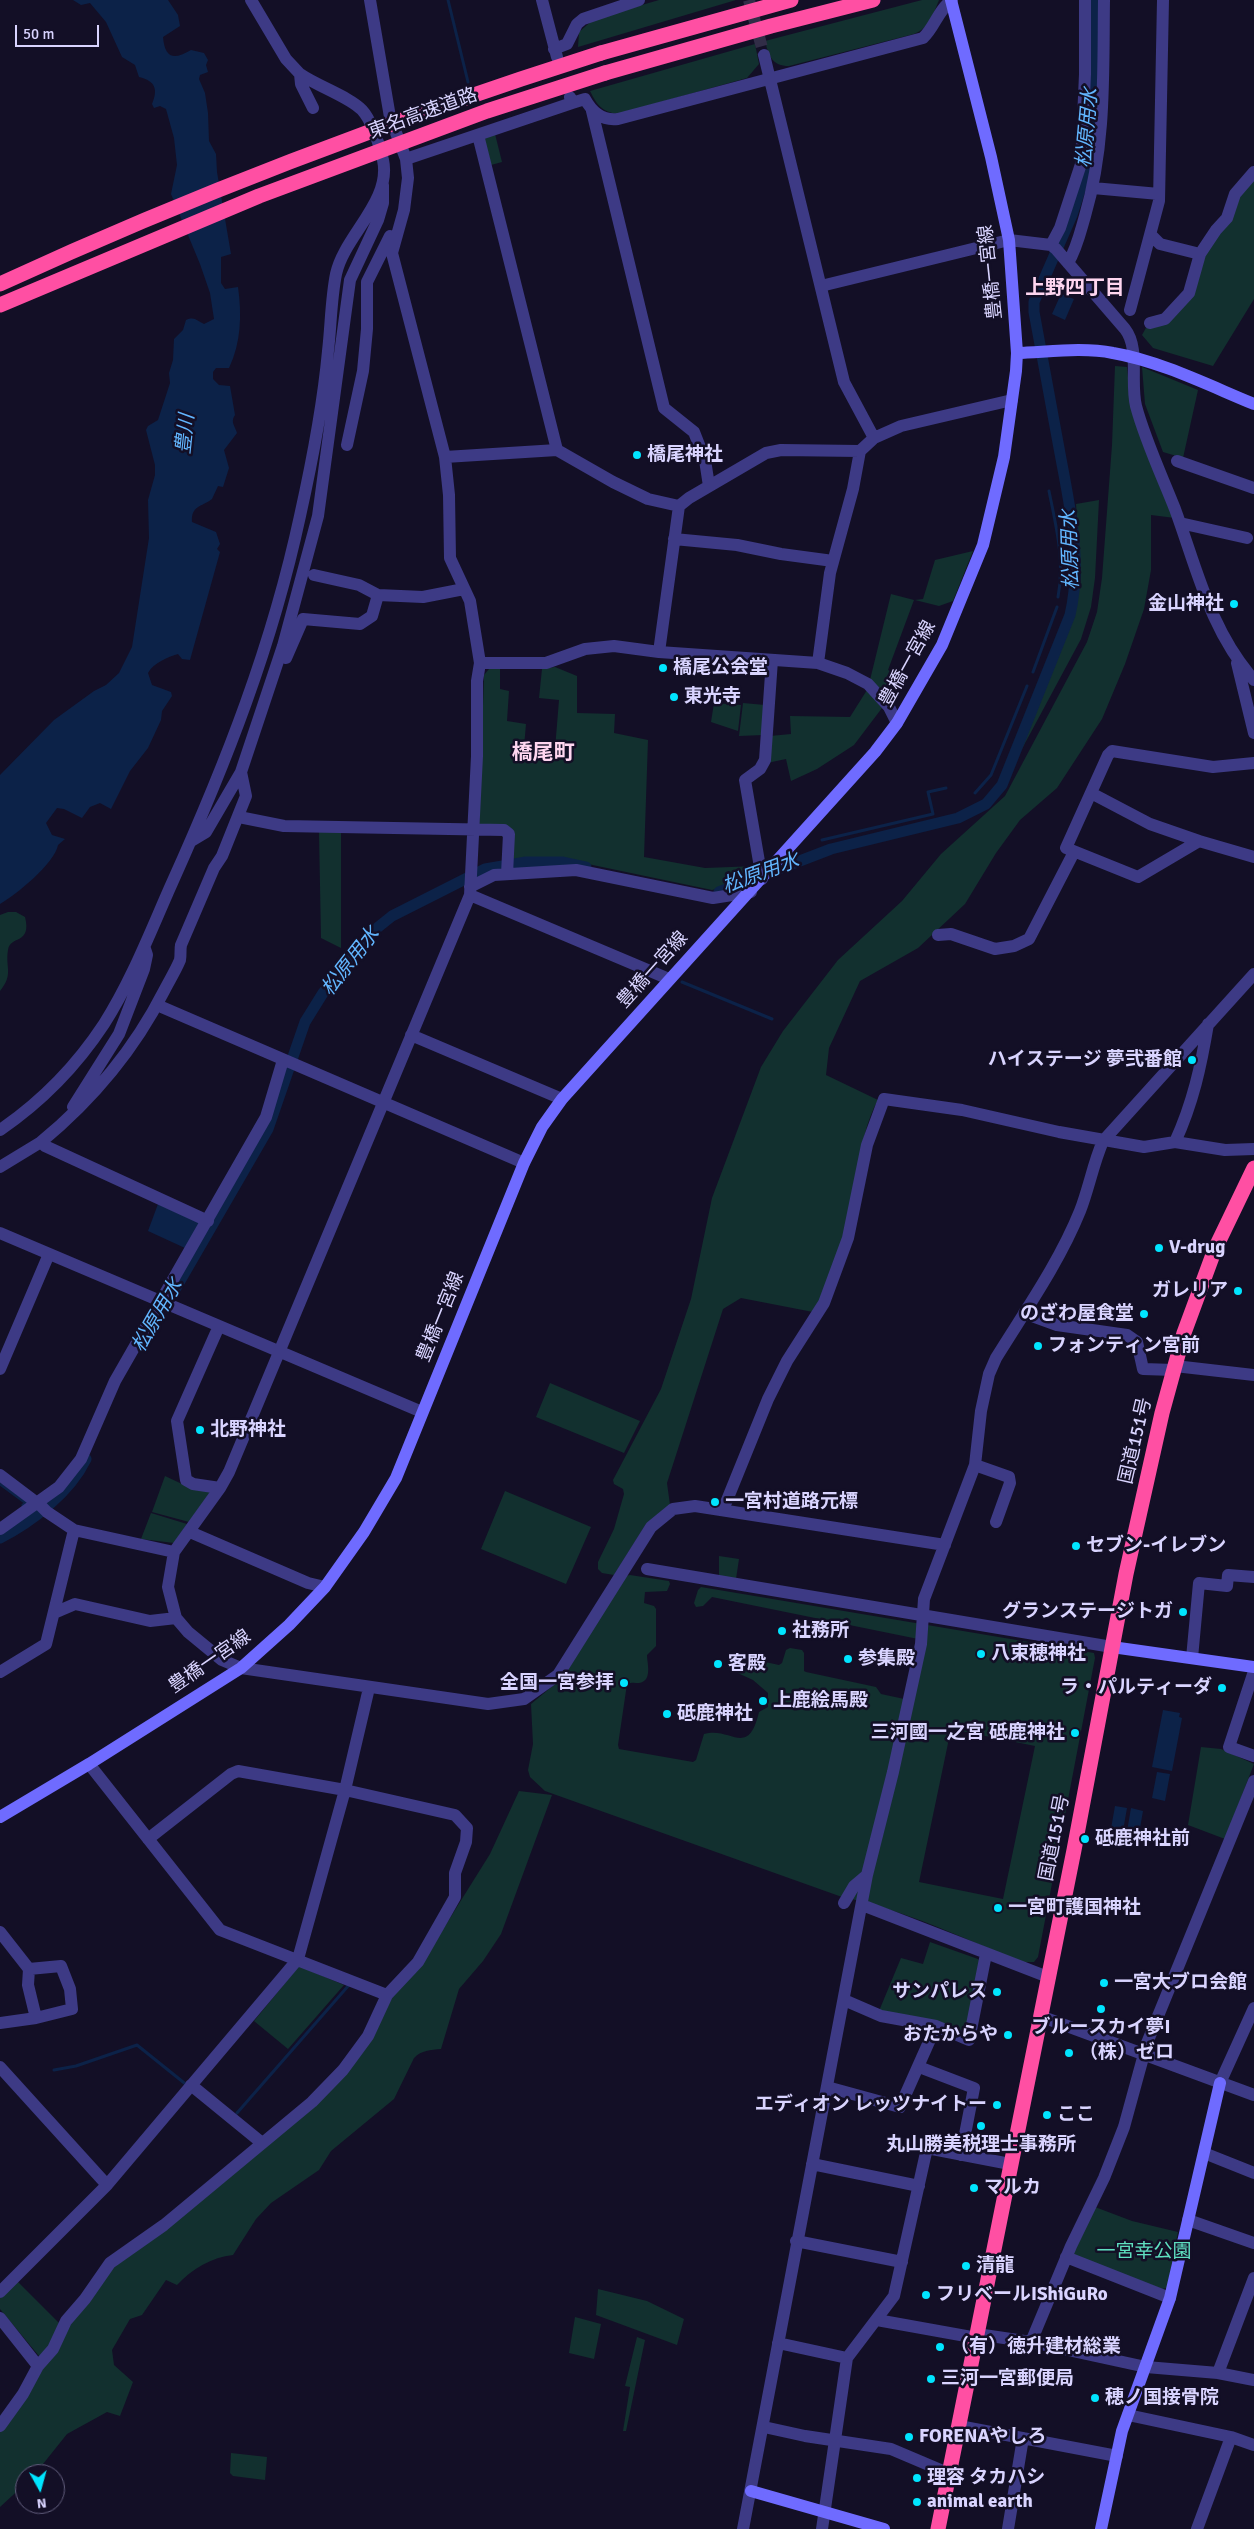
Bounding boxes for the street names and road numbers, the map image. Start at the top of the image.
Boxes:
street label: 東名高速道路 [366,84,480,144]
street label: 豊橋一宮線 [975,224,1007,320]
street label: 豊橋一宮線 [875,617,941,711]
street label: 豊橋一宮線 [613,927,693,1013]
street label: 豊橋一宮線 [413,1269,469,1365]
street label: 国道151号 [1115,1396,1157,1486]
street label: 豊橋一宮線 [165,1625,255,1699]
street label: 国道151号 [1035,1793,1075,1883]

